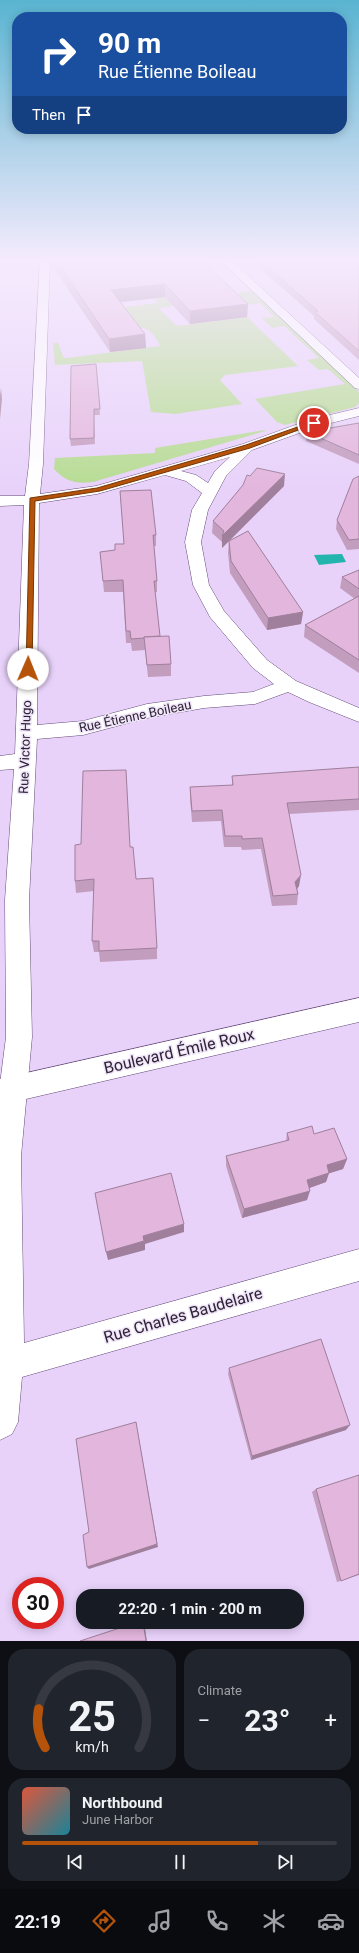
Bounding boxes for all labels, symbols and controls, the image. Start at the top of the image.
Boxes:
text: 90 m [98,27,161,60]
icon: right [32,28,84,80]
text: Rue Étienne Boileau [98,61,256,82]
icon: arrive [73,104,95,126]
text: Then [32,106,65,124]
pin [297,406,331,440]
icon: arrive [303,412,325,434]
position arrow [7,648,49,690]
street label: Rue Étienne Boileau [77,697,193,735]
street label: Rue Victor Hugo [16,700,34,794]
street label: Boulevard Émile Roux [102,1024,256,1078]
street label: Rue Charles Baudelaire [101,1283,265,1347]
speed limit sign: 30 [12,1577,64,1629]
text: 22:20 · 1 min · 200 m [119,1600,261,1618]
text: Climate [198,1683,242,1698]
text: 25 [68,1691,116,1740]
text: 23° [244,1703,290,1738]
text: − [198,1708,210,1733]
text: + [325,1708,337,1733]
text: km/h [75,1738,109,1754]
text: Northbound [82,1794,163,1812]
text: June Harbor [82,1812,154,1827]
icon: previous [64,1851,86,1873]
icon: pause [169,1851,191,1873]
icon: next [274,1851,296,1873]
icon: directions [90,1907,118,1935]
icon: music [146,1907,174,1935]
icon: phone [203,1907,231,1935]
icon: climate [260,1907,288,1935]
icon: car [317,1907,345,1935]
text: 22:19 [14,1911,61,1932]

